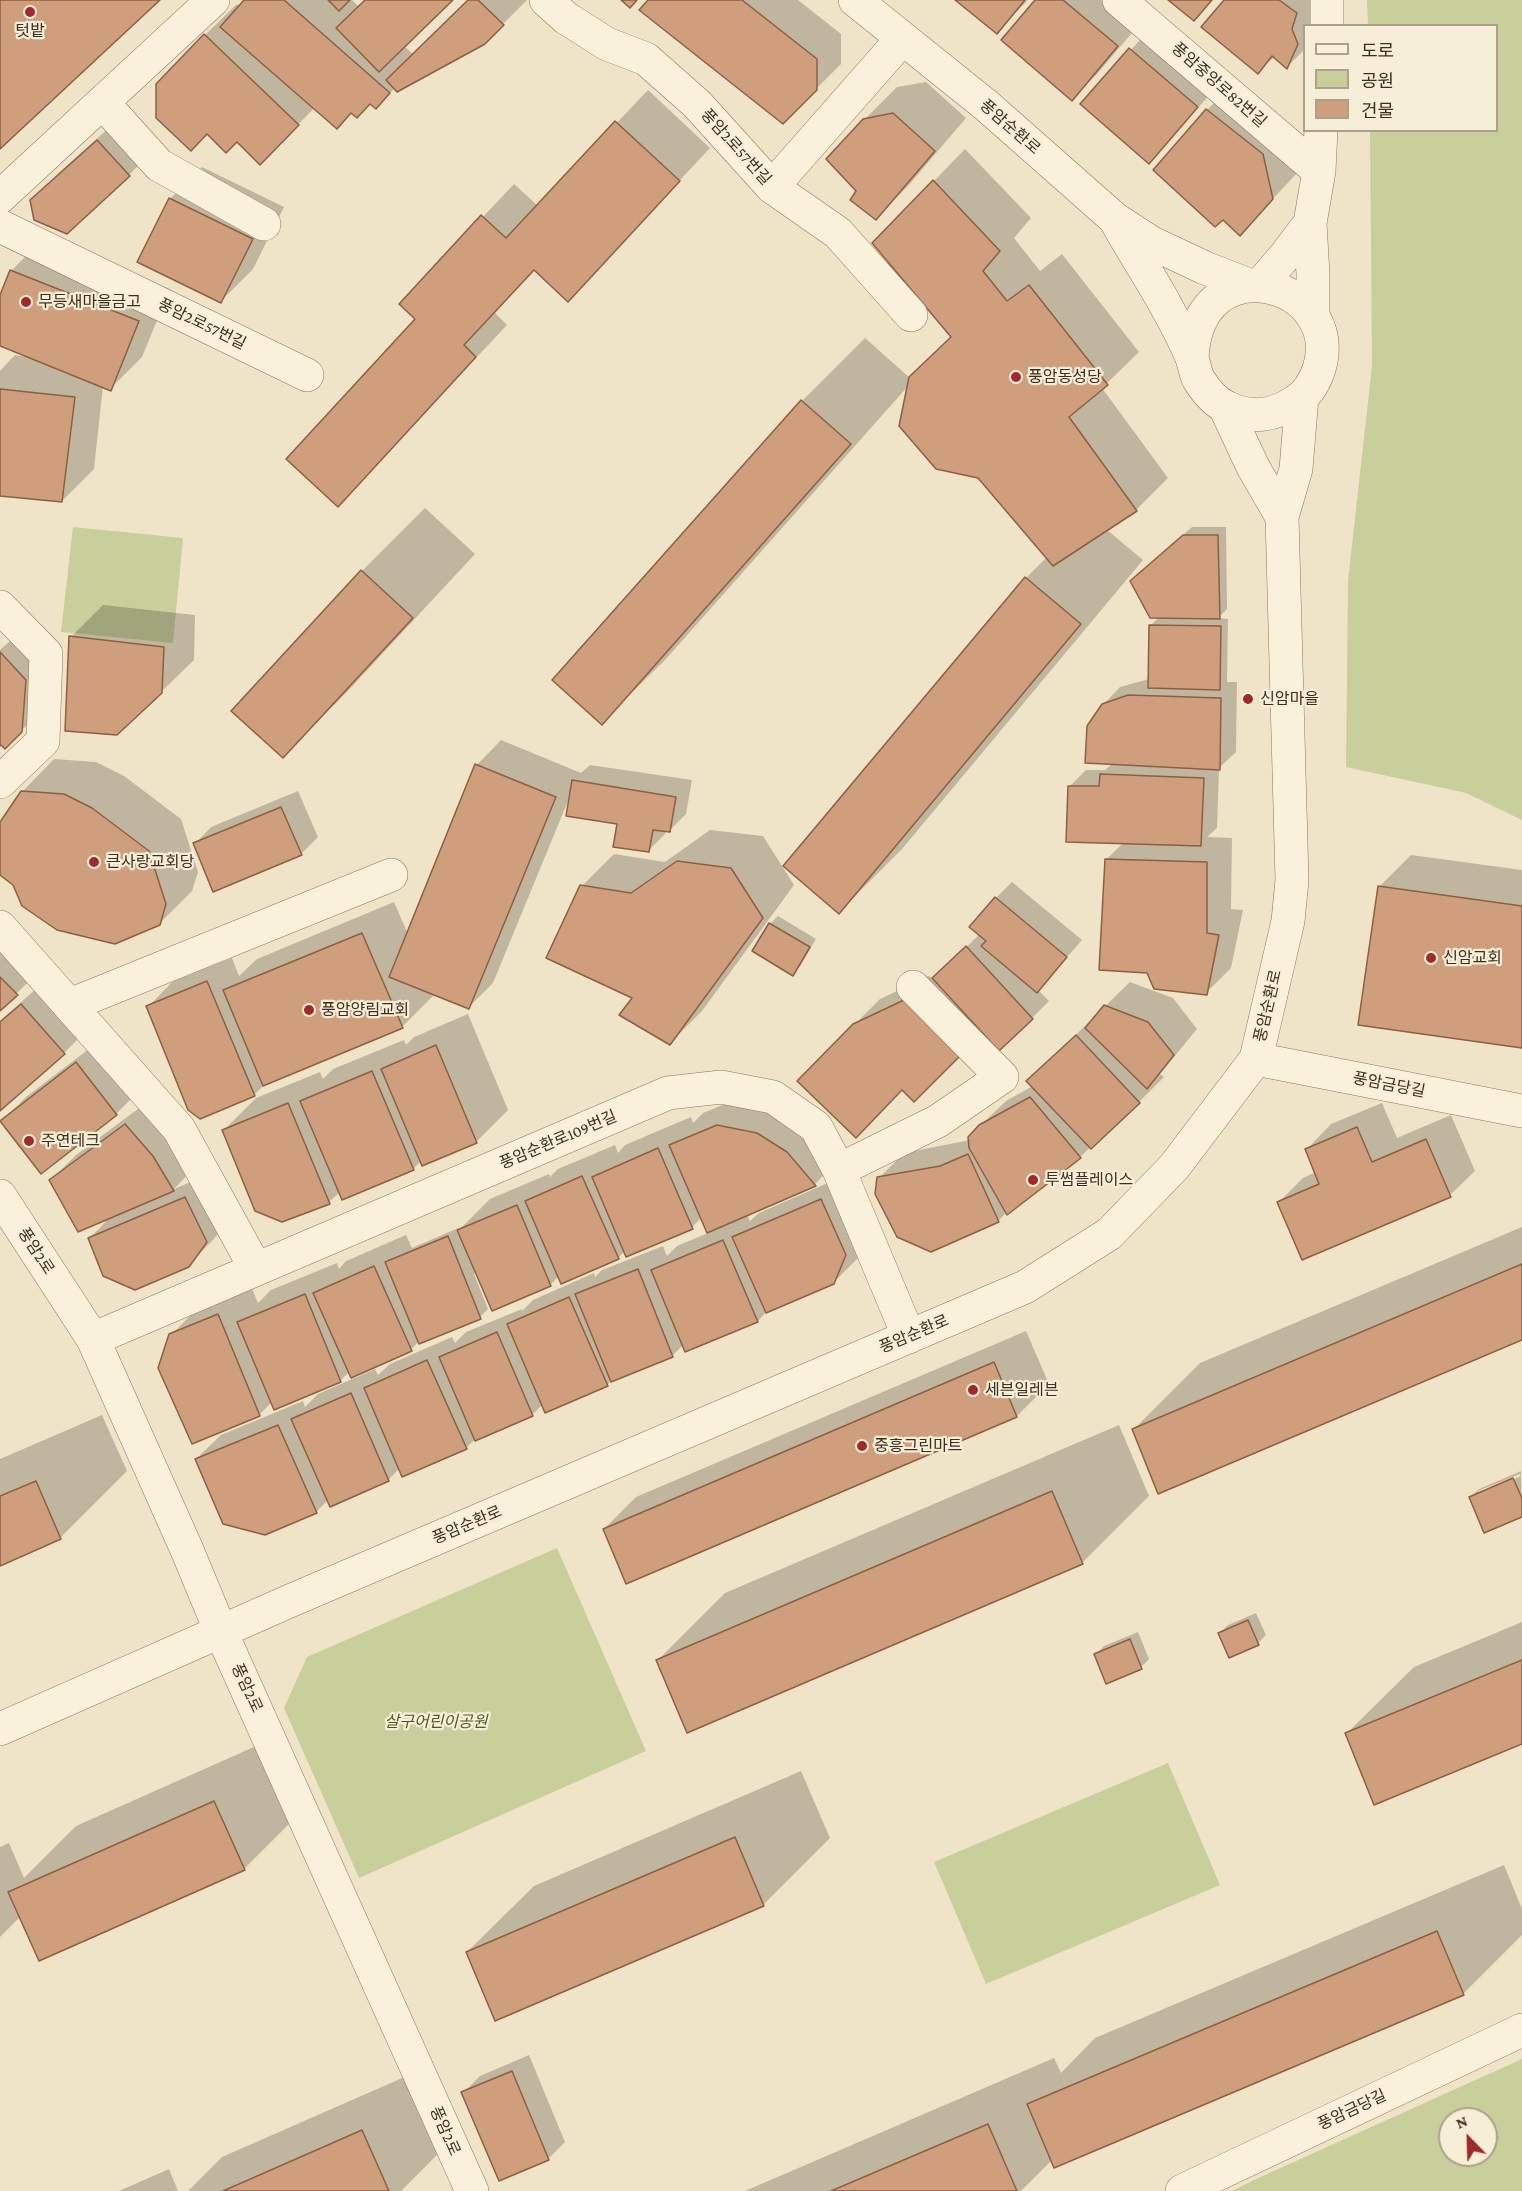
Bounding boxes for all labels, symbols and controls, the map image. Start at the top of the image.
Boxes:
marker: 텃밭 [23,5,37,19]
place label: 텃밭 [15,21,45,41]
legend [1303,24,1498,132]
street label: 풍암중앙로82번길 [1168,39,1270,131]
text: 도로 [1361,41,1394,61]
text: 공원 [1361,71,1394,91]
street label: 풍암순환로 [976,96,1044,158]
text: 건물 [1361,101,1394,121]
street label: 풍암2로57번길 [697,105,775,189]
place label: 무등새마을금고 [38,292,141,312]
street label: 풍암2로57번길 [155,294,249,354]
marker: 무등새마을금고 [19,295,33,309]
place label: 풍암동성당 [1028,367,1102,387]
marker: 풍암동성당 [1009,370,1023,384]
place label: 신암마을 [1260,689,1319,709]
marker: 신암마을 [1241,692,1255,706]
place label: 큰사랑교회당 [106,852,194,872]
marker: 큰사랑교회당 [87,855,101,869]
place label: 신암교회 [1443,948,1502,968]
marker: 신암교회 [1424,951,1438,965]
street label: 풍암순환로 [1250,968,1286,1044]
place label: 풍암양림교회 [321,1000,409,1020]
marker: 풍암양림교회 [302,1003,316,1017]
street label: 풍암금당길 [1351,1069,1427,1101]
street label: 풍암순환로109번길 [496,1107,620,1173]
place label: 주연테크 [41,1131,100,1151]
marker: 주연테크 [22,1134,36,1148]
place label: 투썸플레이스 [1045,1170,1133,1190]
marker: 투썸플레이스 [1026,1173,1040,1187]
street label: 풍암2로 [14,1224,58,1278]
street label: 풍암순환로 [876,1311,952,1357]
place label: 세븐일레븐 [985,1380,1059,1400]
marker: 세븐일레븐 [966,1383,980,1397]
place label: 중흥그린마트 [874,1436,962,1456]
marker: 중흥그린마트 [855,1439,869,1453]
street label: 풍암순환로 [429,1502,505,1548]
street label: 풍암2로 [227,1660,267,1716]
park label: 살구어린이공원 [384,1712,488,1732]
street label: 풍암금당길 [1315,2086,1389,2134]
street label: 풍암2로 [426,2103,464,2159]
north arrow [1438,2107,1498,2167]
text: N [1453,2112,1470,2132]

